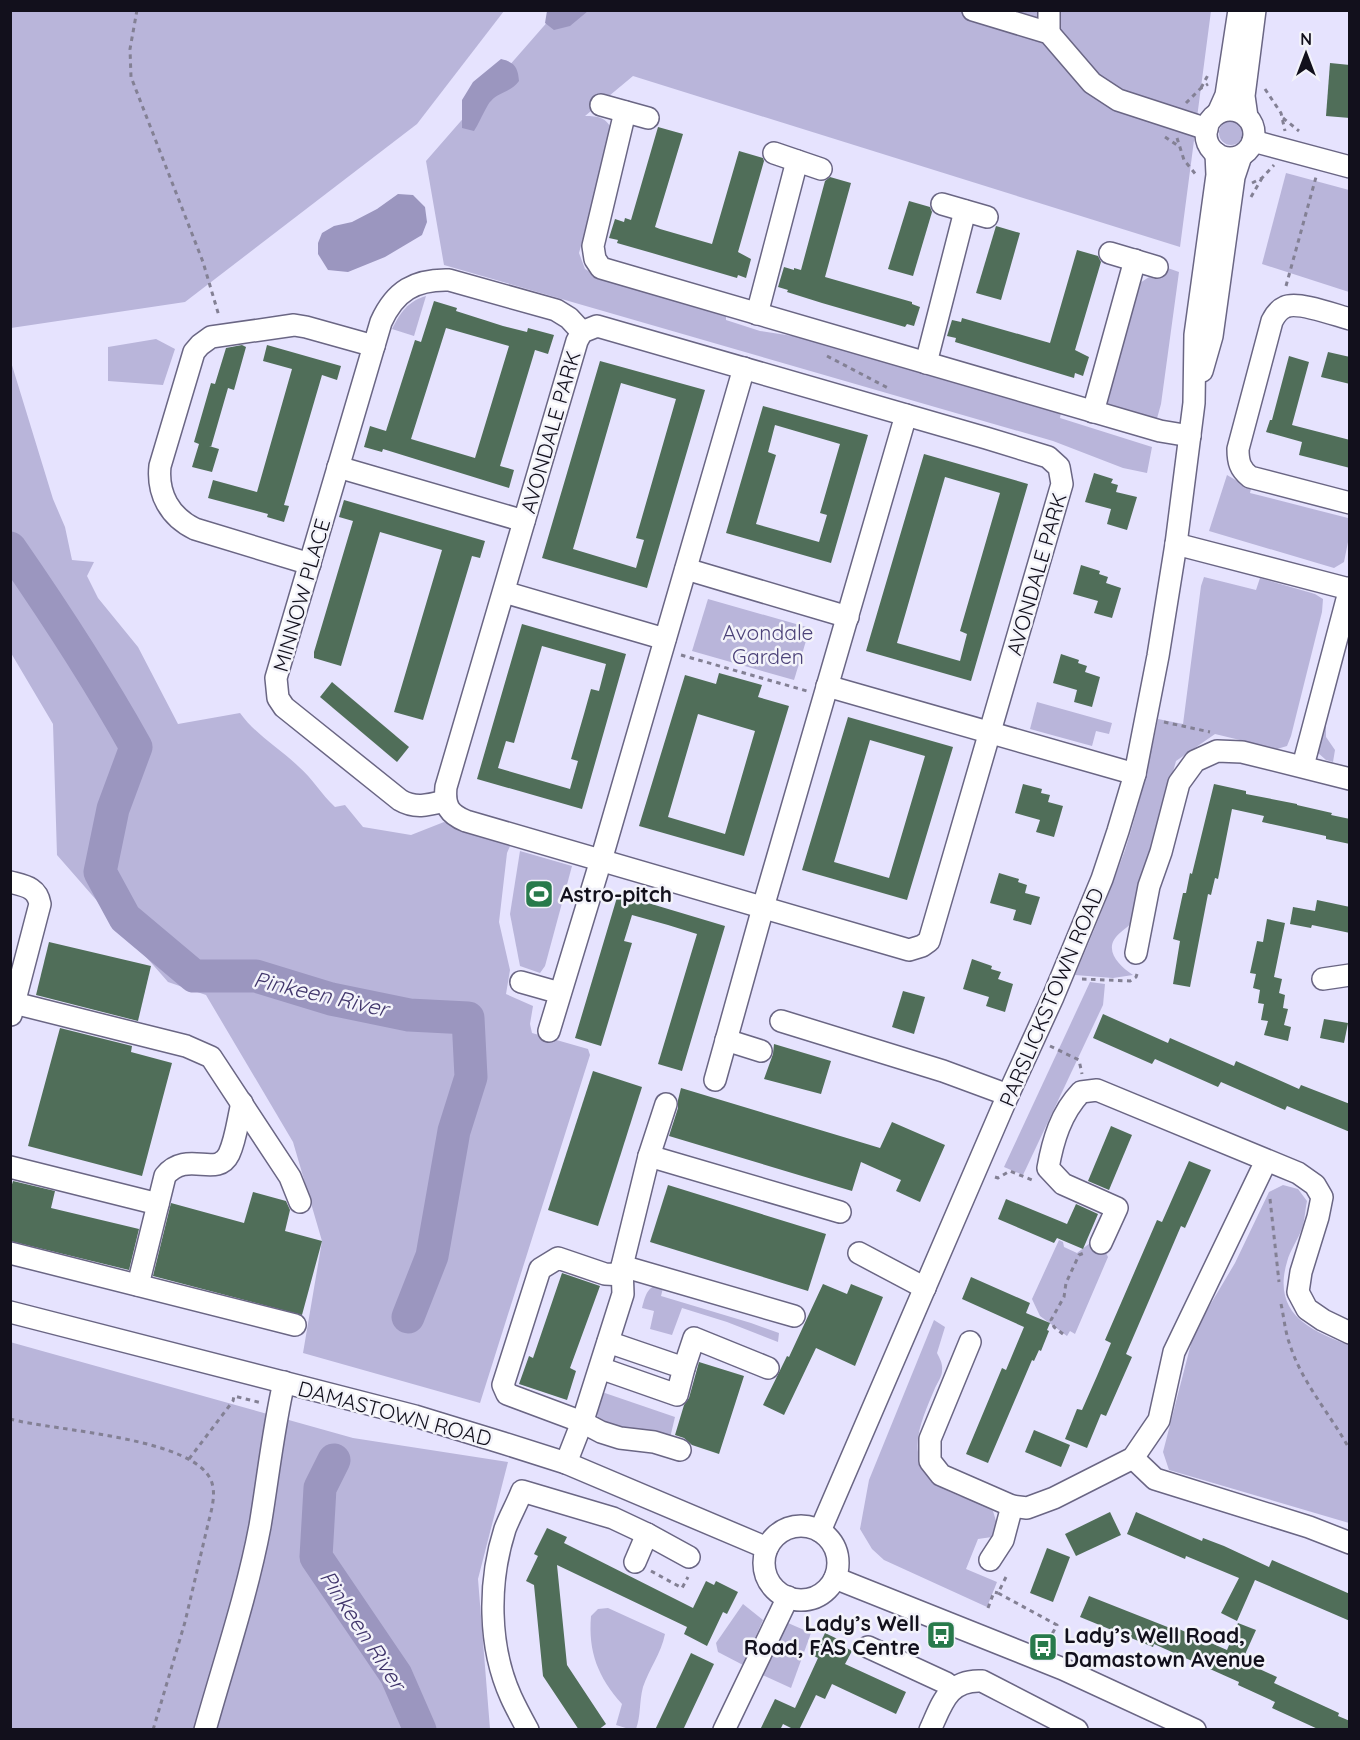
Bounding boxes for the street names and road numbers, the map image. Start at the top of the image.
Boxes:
street label: AVONDALE PARK [514,348,586,516]
street label: AVONDALE PARK [1000,490,1072,658]
street label: MINNOW PLACE [267,515,335,675]
street label: PARSLICKSTOWN ROAD [993,884,1109,1110]
street label: DAMASTOWN ROAD [295,1375,495,1451]

